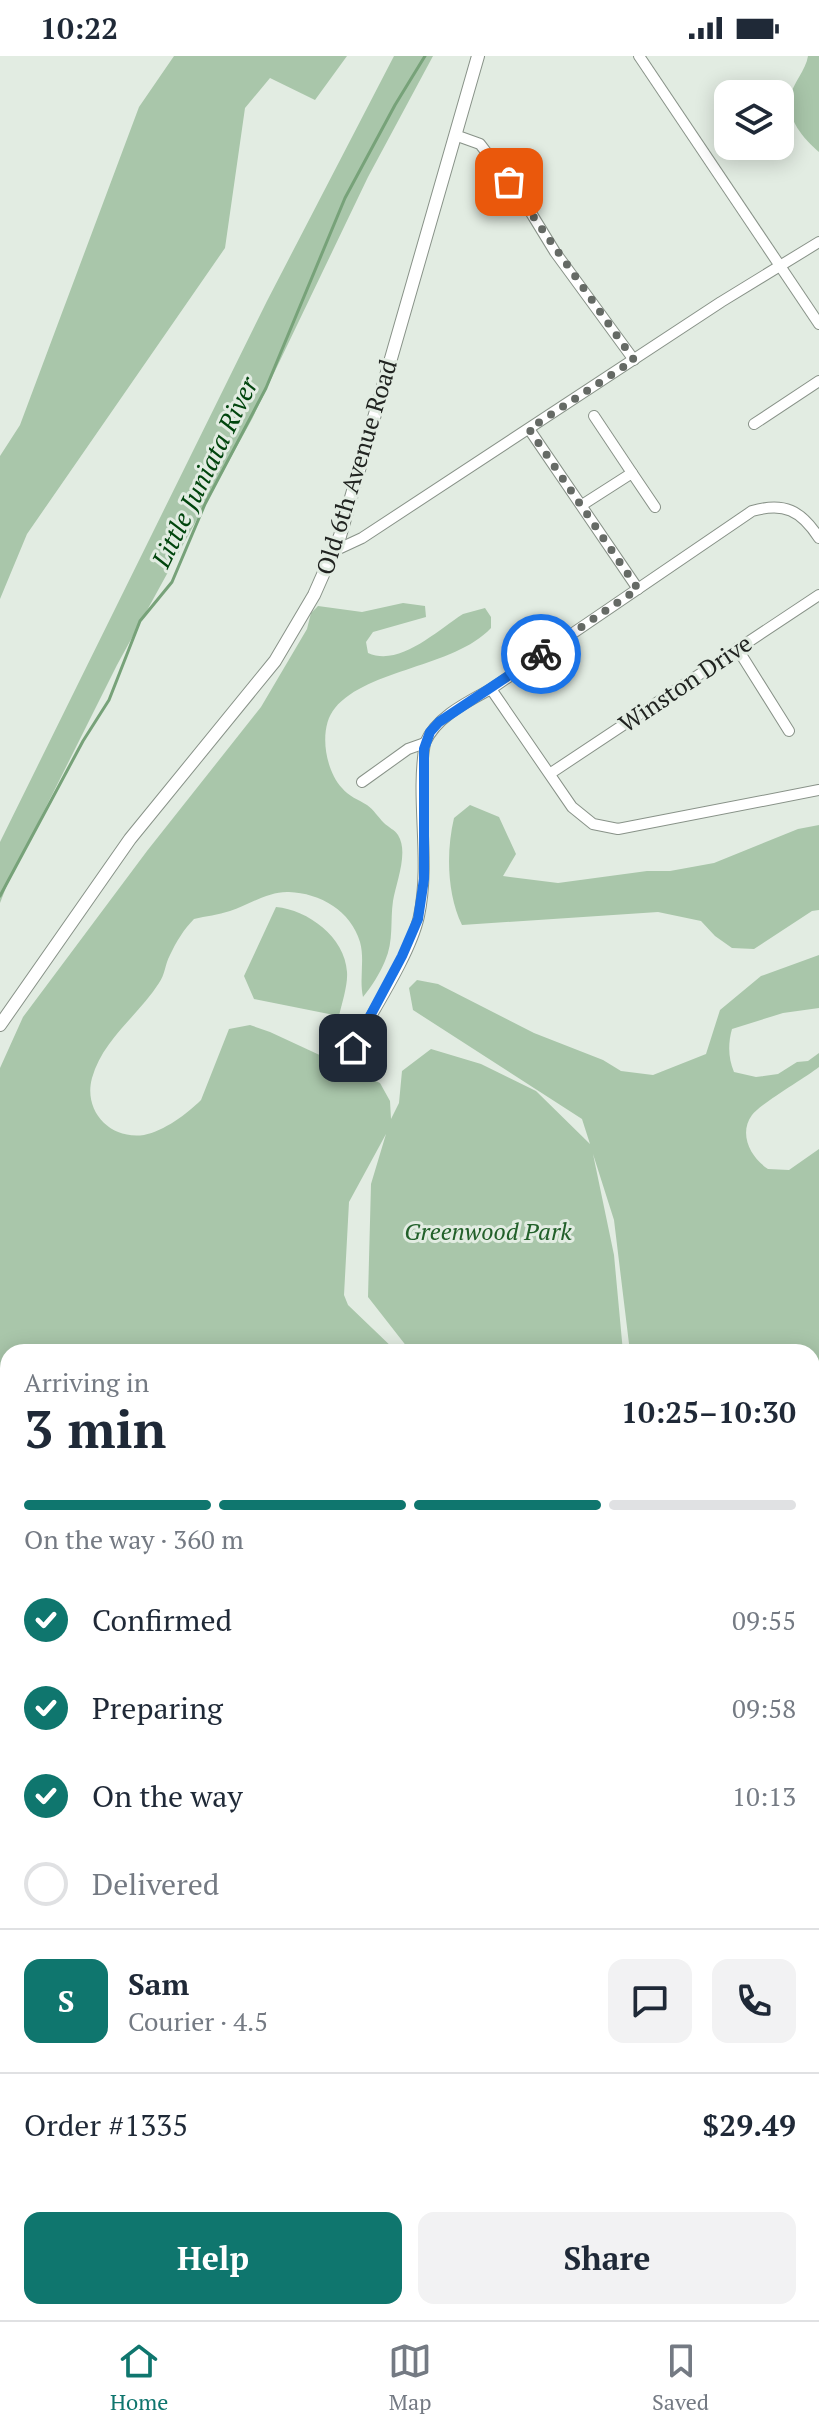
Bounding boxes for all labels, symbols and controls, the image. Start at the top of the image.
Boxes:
text: 10:22 [40,8,118,48]
map controls [714,80,794,160]
button: layers [714,80,794,160]
pin [475,148,543,216]
icon: bag [487,160,531,204]
street label: Old 6th Avenue Road [308,356,404,578]
water label: Little Juniata River [143,370,265,574]
courier [501,614,581,694]
street label: Winston Drive [612,627,758,739]
icon: bike [519,632,563,676]
pin [319,1014,387,1082]
icon: home [331,1026,375,1070]
park label: Greenwood Park [404,1215,572,1247]
text: Arriving in [24,1365,149,1399]
text: 10:25–10:30 [621,1392,796,1432]
text: 3 min [24,1394,166,1463]
text: On the way · 360 m [24,1522,244,1556]
icon: check [24,1598,68,1642]
text: Confirmed [92,1600,232,1640]
text: 09:55 [732,1603,796,1637]
icon: check [24,1686,68,1730]
text: Preparing [92,1688,223,1728]
text: 09:58 [732,1691,796,1725]
icon: check [24,1774,68,1818]
text: On the way [92,1776,243,1816]
text: 10:13 [732,1779,796,1813]
text: Delivered [92,1864,219,1904]
button: chat [608,1959,692,2043]
button: phone [712,1959,796,2043]
text: Sam [128,1964,189,2004]
text: S [58,1981,74,2021]
text: Courier · 4.5 [128,2004,268,2038]
text: Order #1335 [24,2105,188,2145]
text: $29.49 [702,2105,796,2145]
button: Help [24,2212,402,2304]
button: Share [418,2212,796,2304]
tab: Home [110,2339,168,2416]
tab: Map [388,2339,432,2416]
tab: Saved [652,2339,709,2416]

